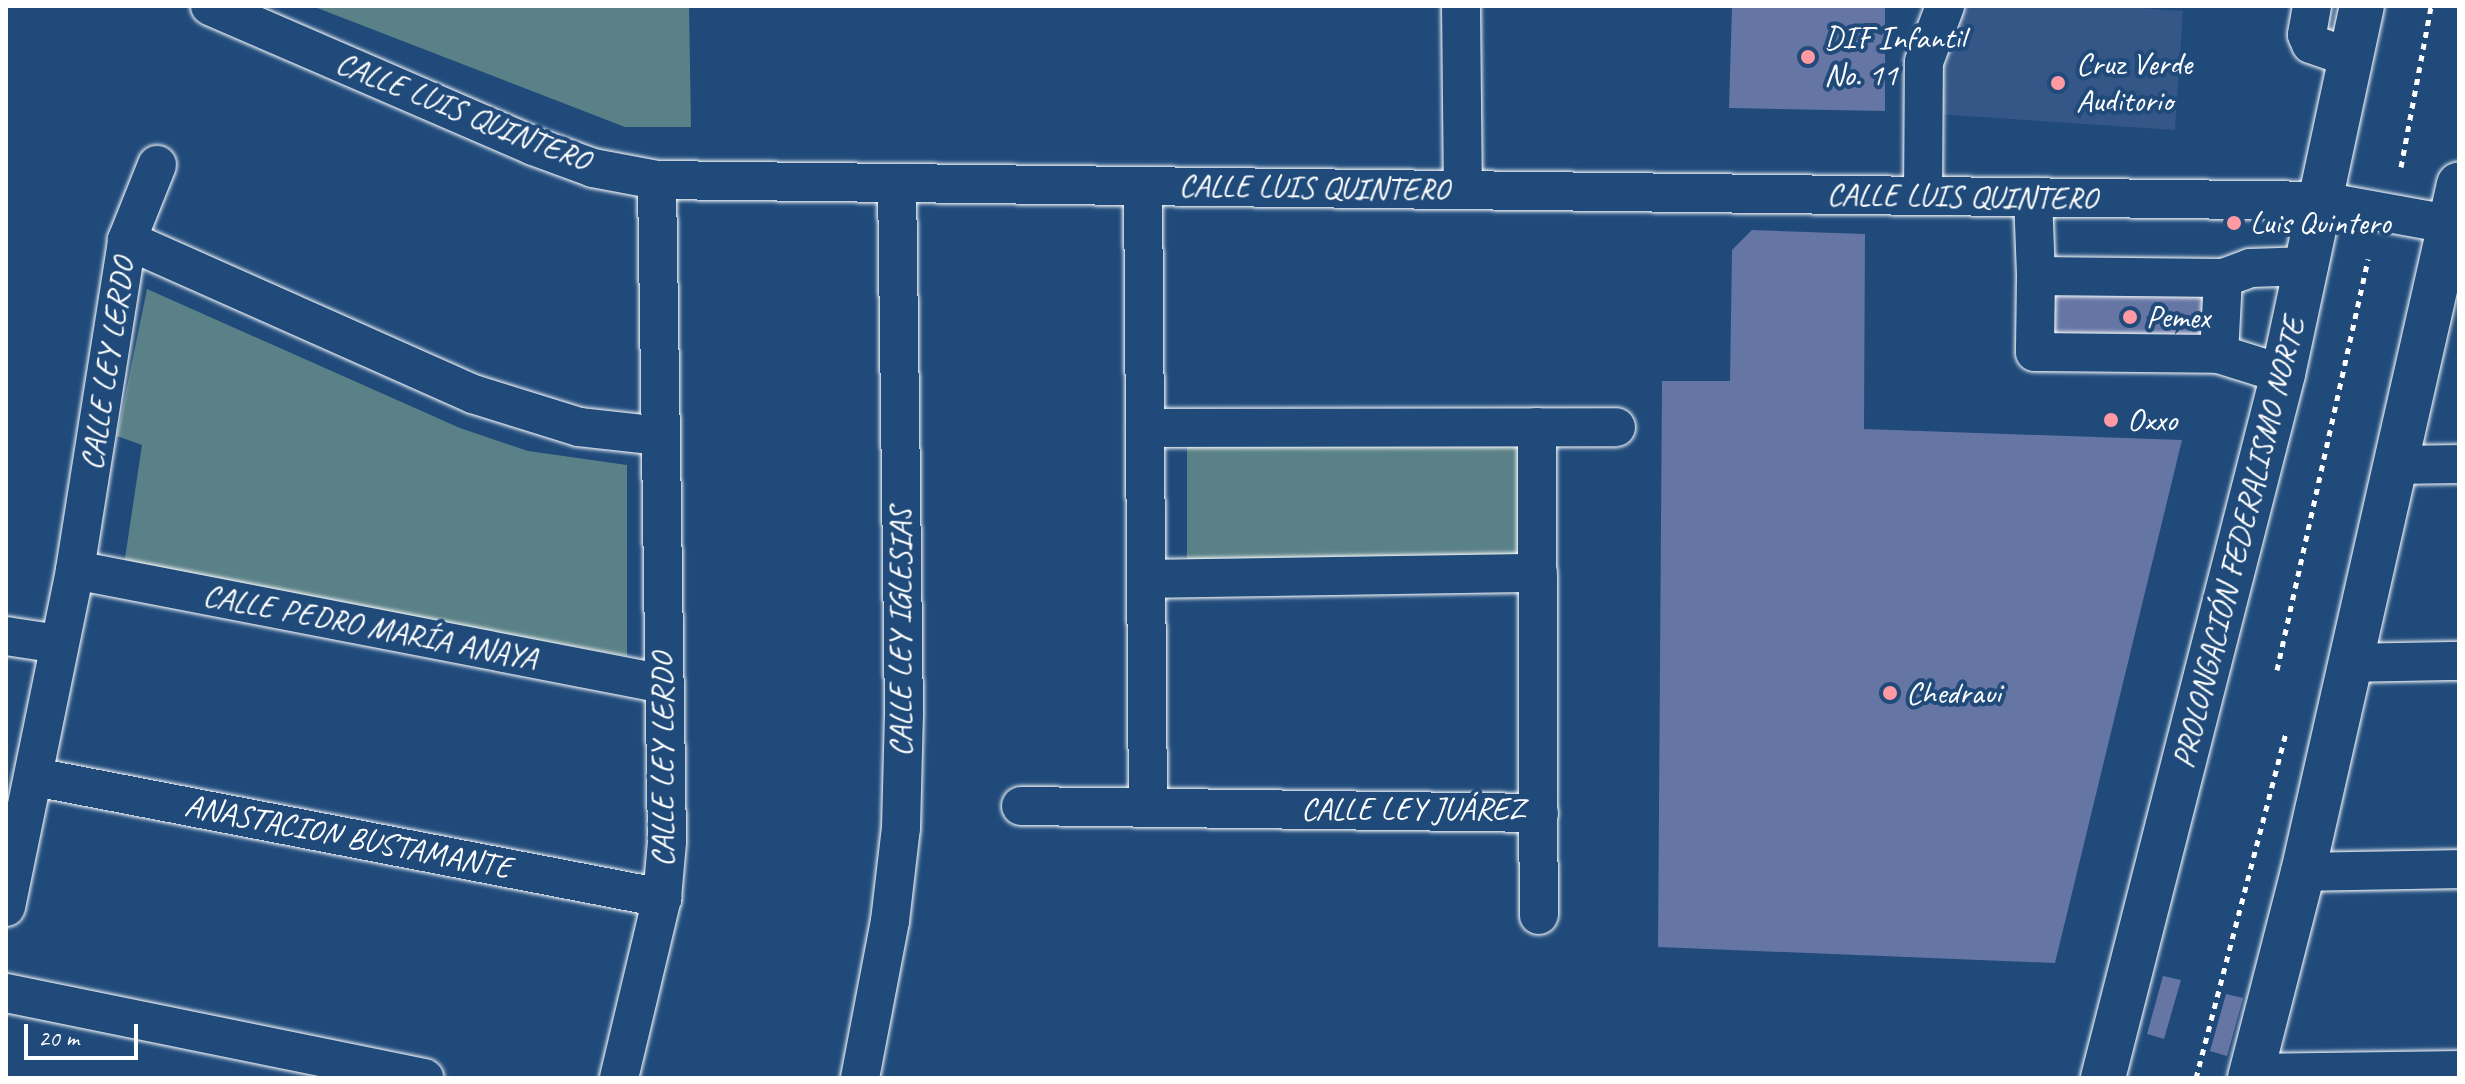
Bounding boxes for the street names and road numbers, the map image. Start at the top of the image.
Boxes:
street label: CALLE LUIS QUINTERO [331,44,595,180]
street label: CALLE LUIS QUINTERO [1179,166,1449,210]
street label: CALLE LUIS QUINTERO [1827,175,2097,219]
street label: CALLE LEY LERDO [72,256,144,472]
street label: PROLONGACIÓN FEDERALISMO NORTE [2164,314,2314,772]
street label: CALLE LEY IGLESIAS [882,508,920,756]
street label: CALLE PEDRO MARÍA ANAYA [200,576,540,678]
street label: CALLE LEY LERDO [644,654,682,866]
street label: ANASTACION BUSTAMANTE [182,787,514,887]
street label: CALLE LEY JUÁREZ [1301,790,1525,828]

